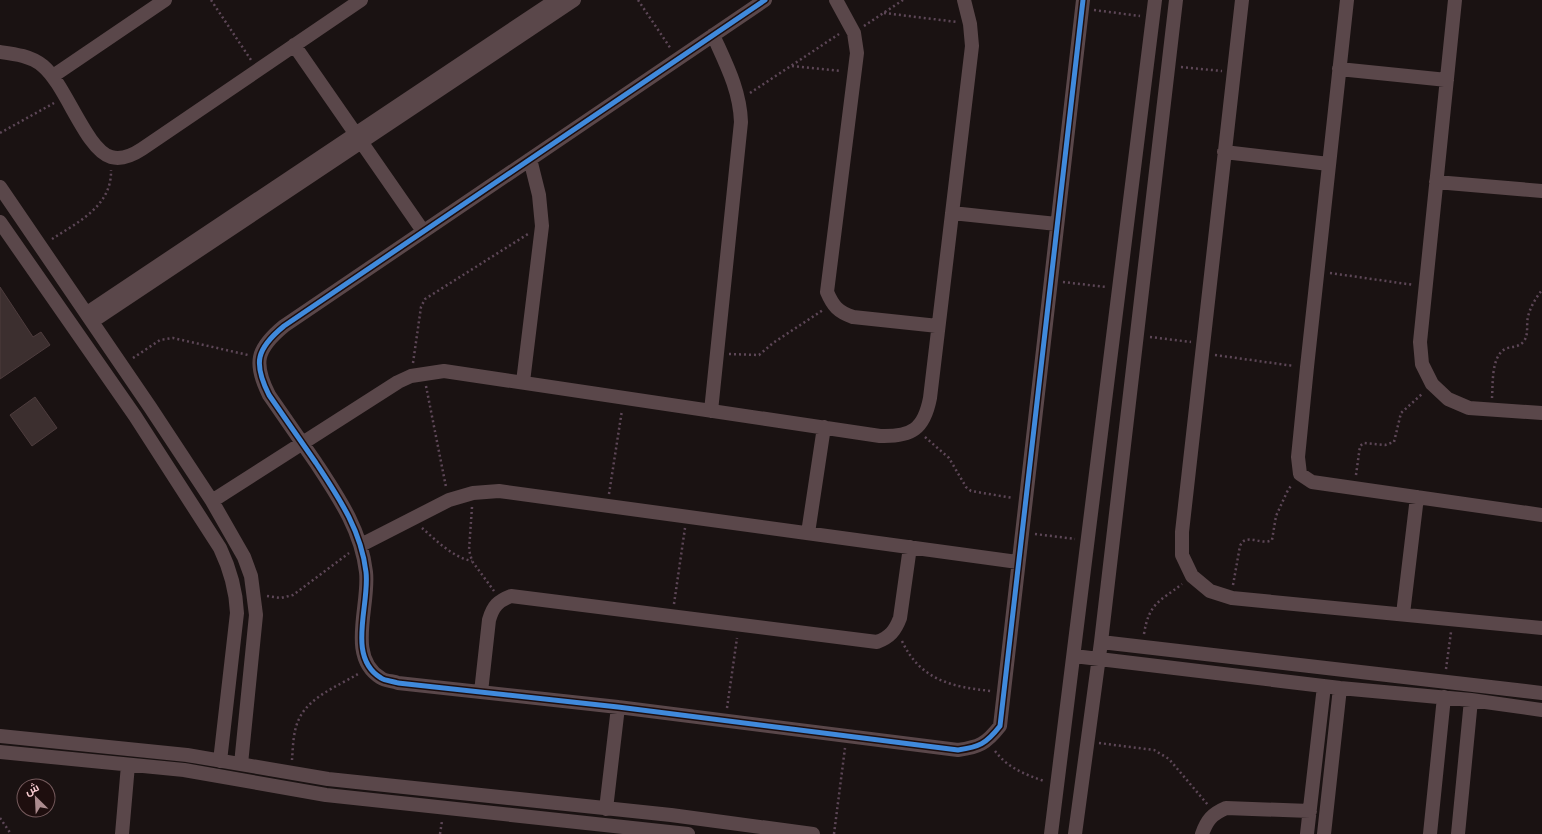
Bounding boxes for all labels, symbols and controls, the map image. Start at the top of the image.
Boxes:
north arrow [16,778,56,818]
text: ش [23,780,41,798]

